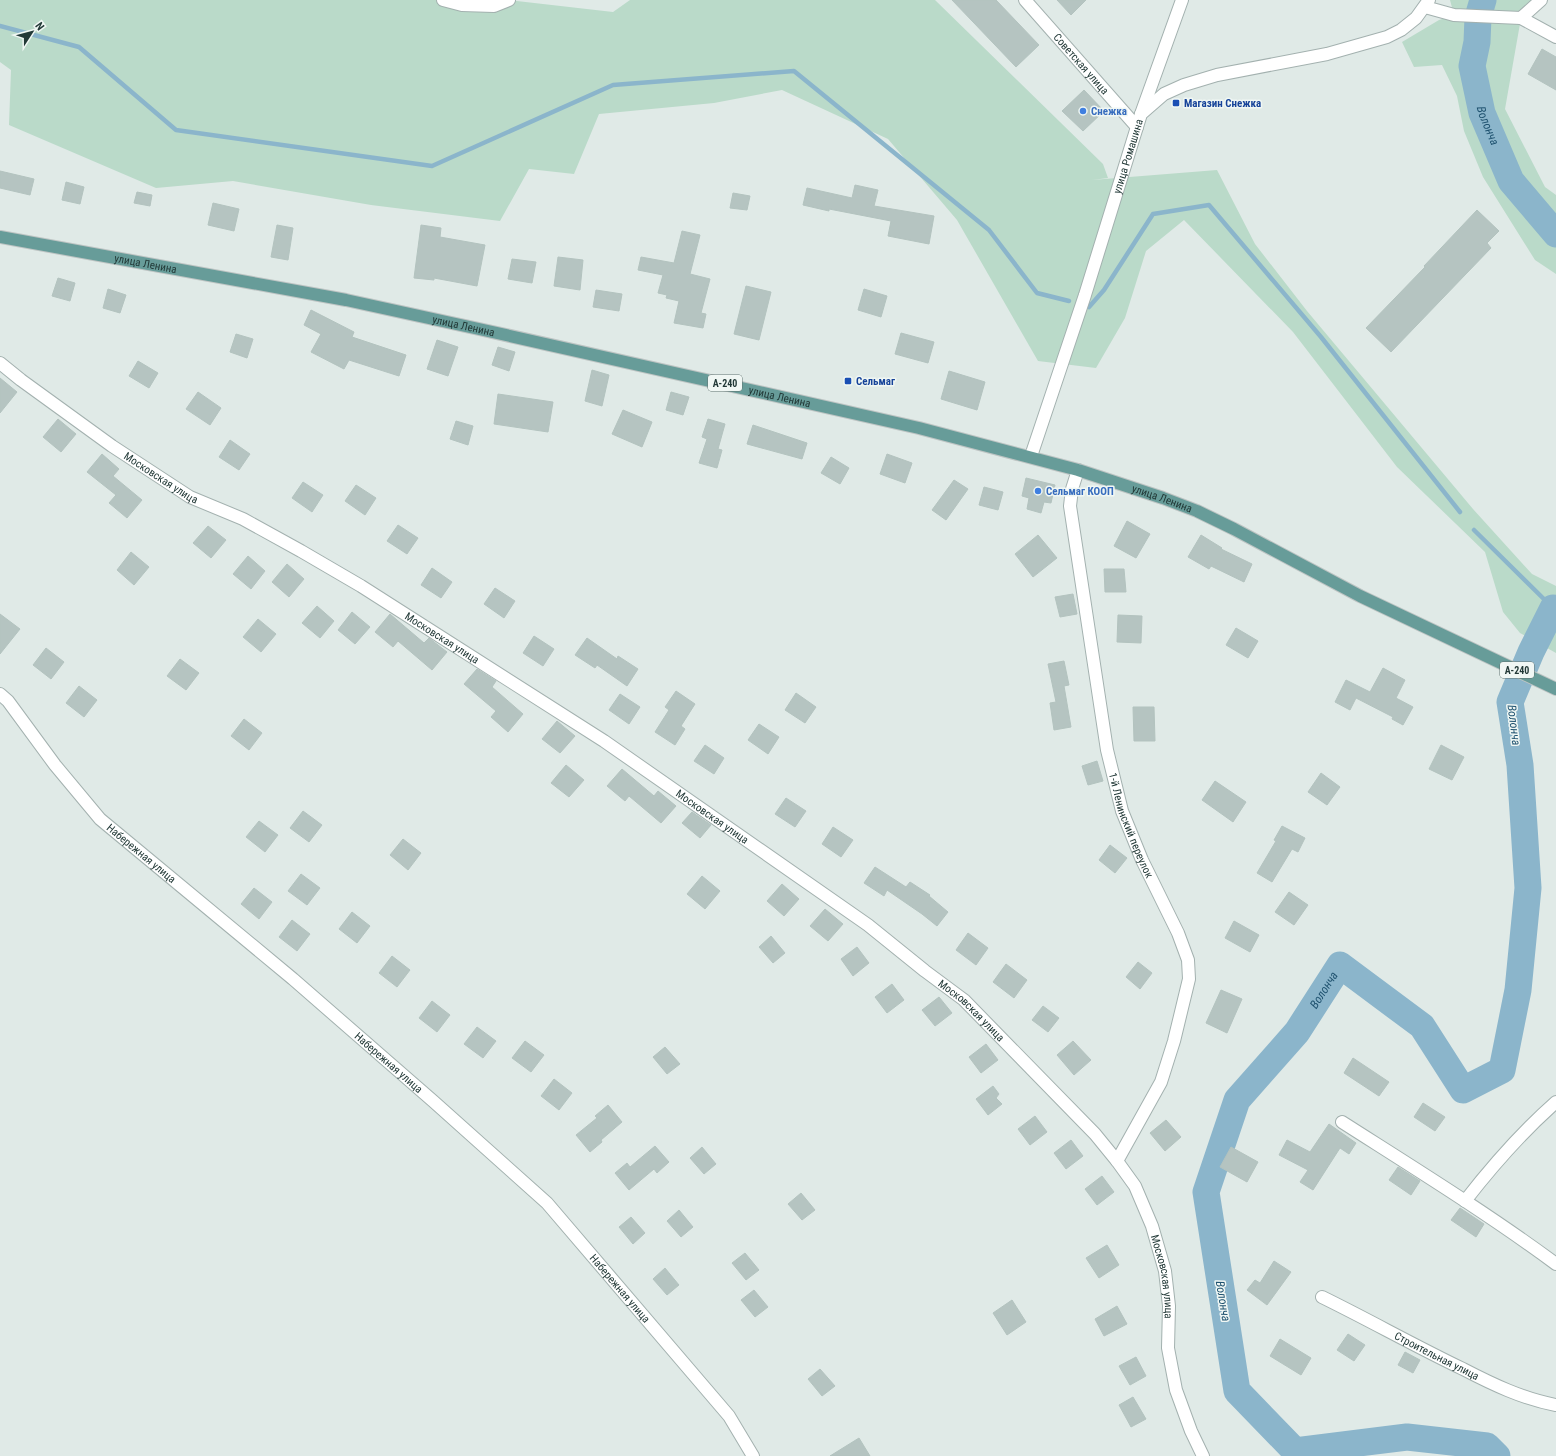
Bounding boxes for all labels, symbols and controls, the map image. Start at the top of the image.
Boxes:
north arrow [12,12,52,52]
text: N [32,20,47,33]
street label: Советская улица [1051,31,1112,97]
place label: Магазин Снежка [1184,97,1261,110]
marker: Магазин Снежка [1171,98,1181,108]
place label: Снежка [1091,105,1127,118]
water label: Волонча [1474,105,1502,147]
marker: Снежка [1078,106,1088,116]
street label: улица Ромашина [1110,117,1146,195]
street label: улица Ленина [113,251,178,276]
street label: улица Ленина [431,313,496,339]
road number: А-240 [708,375,742,391]
place label: Сельмаг [856,375,895,388]
marker: Сельмаг [843,376,853,386]
street label: улица Ленина [747,383,812,410]
street label: Московская улица [122,449,200,506]
street label: улица Ленина [1130,482,1194,515]
place label: Сельмаг КООП [1046,485,1114,498]
marker: Сельмаг КООП [1033,486,1043,496]
street label: Московская улица [403,609,482,666]
road number: А-240 [1500,662,1534,678]
water label: Волонча [1505,704,1523,746]
street label: 1-й Ленинский переулок [1106,771,1157,881]
street label: Московская улица [674,787,751,846]
street label: Набережная улица [104,821,179,886]
water label: Волонча [1307,969,1341,1011]
street label: Московская улица [936,977,1007,1044]
street label: Набережная улица [352,1029,425,1096]
street label: Московская улица [1148,1233,1176,1319]
street label: Набережная улица [587,1252,653,1325]
water label: Волонча [1213,1280,1233,1322]
street label: Строительная улица [1392,1329,1481,1383]

